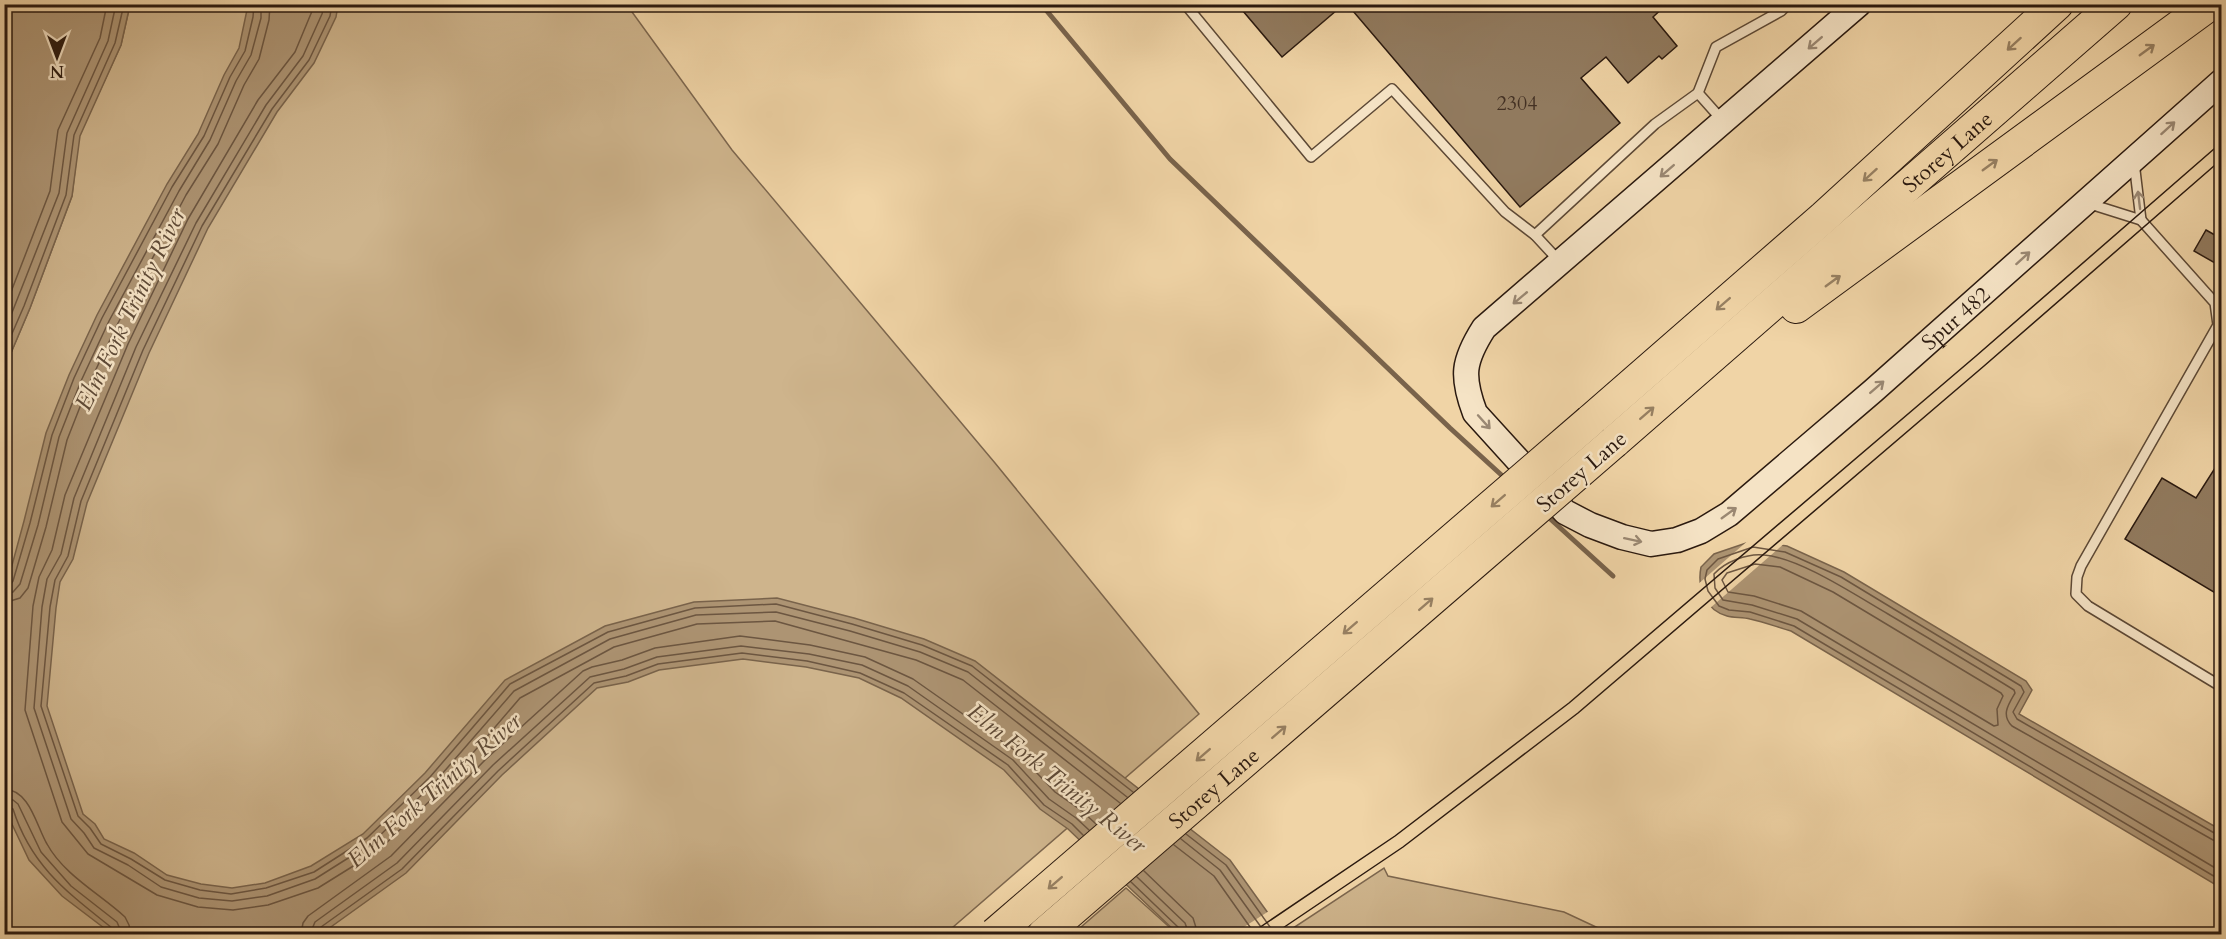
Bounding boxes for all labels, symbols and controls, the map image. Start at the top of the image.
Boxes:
north arrow [27,27,87,87]
one-way arrow [1807,36,1822,50]
one-way arrow [2007,37,2022,51]
one-way arrow [2139,44,2155,56]
text: N [50,60,64,82]
house number: 2304 [1497,90,1537,117]
street label: Storey Lane [1896,104,1999,200]
one-way arrow [2161,121,2176,135]
one-way arrow [1981,159,1997,171]
one-way arrow [1660,164,1675,178]
one-way arrow [1863,168,1878,182]
one-way arrow [2133,190,2144,210]
water label: Elm Fork Trinity River [67,201,194,416]
one-way arrow [2015,251,2030,265]
one-way arrow [1825,275,1841,287]
street label: Spur 482 [1915,280,1997,357]
one-way arrow [1513,291,1528,305]
one-way arrow [1716,297,1731,311]
one-way arrow [1870,380,1885,394]
one-way arrow [1639,406,1654,420]
one-way arrow [1477,415,1491,430]
street label: Storey Lane [1530,424,1633,519]
one-way arrow [1491,494,1506,508]
one-way arrow [1720,507,1736,519]
one-way arrow [1623,535,1643,546]
one-way arrow [1418,597,1433,611]
one-way arrow [1343,621,1358,635]
water label: Elm Fork Trinity River [960,696,1154,862]
water label: Elm Fork Trinity River [340,705,530,875]
one-way arrow [1271,725,1287,738]
street label: Storey Lane [1162,741,1266,836]
one-way arrow [1196,748,1211,762]
one-way arrow [1048,876,1063,890]

